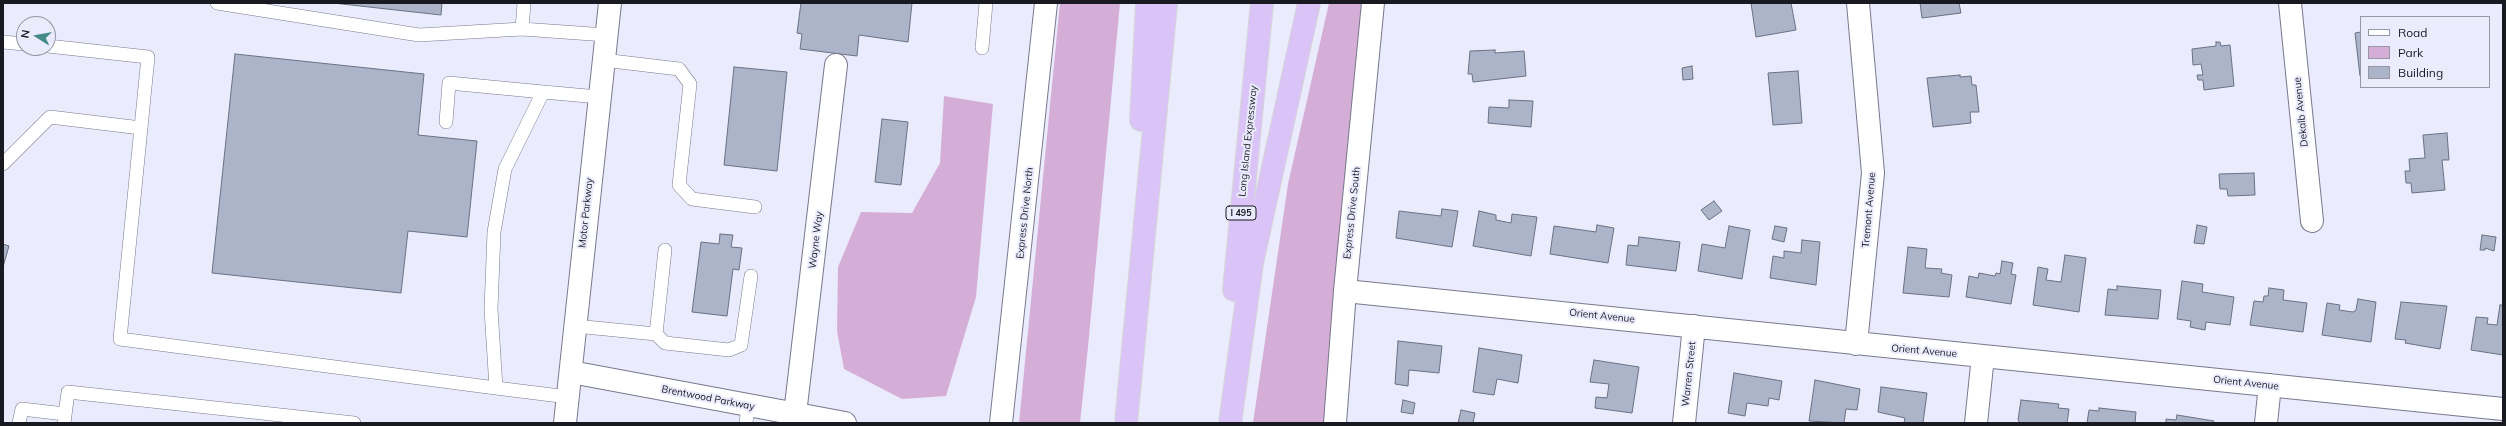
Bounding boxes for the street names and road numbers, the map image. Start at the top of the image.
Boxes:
street label: Dekalb Avenue [2291,77,2311,147]
street label: Long Island Expressway [1236,85,1260,197]
street label: Express Drive South [1341,166,1363,260]
street label: Express Drive North [1014,167,1036,259]
street label: Tremont Avenue [1860,172,1878,248]
street label: Motor Parkway [576,177,596,249]
road number: I 495 [1226,206,1256,220]
street label: Wayne Way [807,211,825,269]
street label: Orient Avenue [1569,307,1635,325]
street label: Warren Street [1680,341,1698,407]
street label: Orient Avenue [1891,342,1957,360]
street label: Orient Avenue [2213,374,2279,392]
street label: Brentwood Parkway [660,383,756,413]

